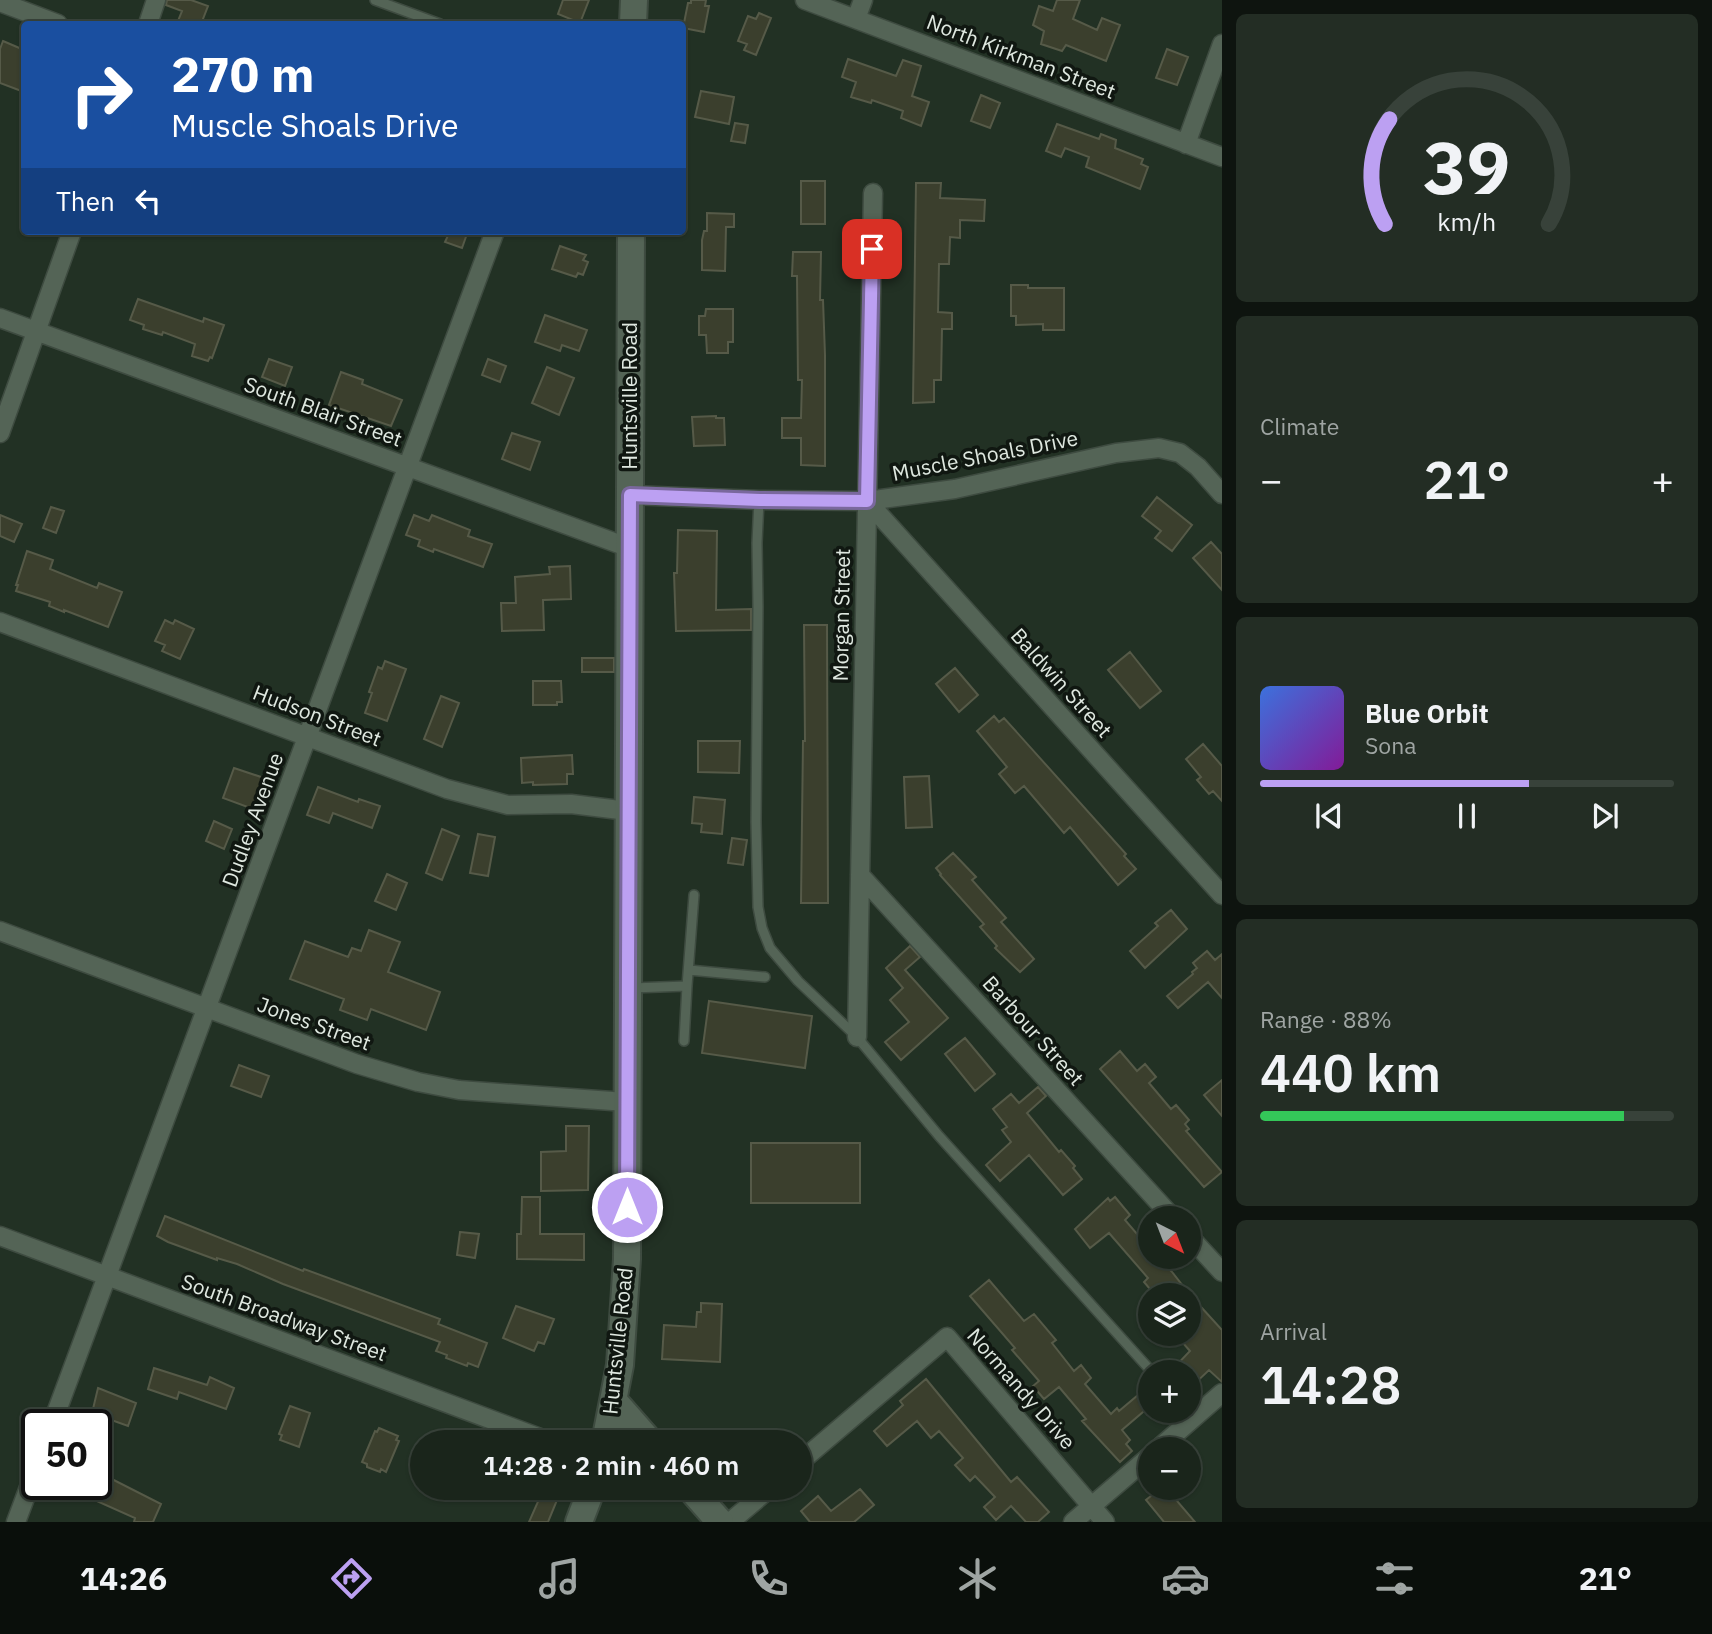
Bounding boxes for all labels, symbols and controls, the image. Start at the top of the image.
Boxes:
street label: North Kirkman Street [923,7,1120,105]
text: 270 m [171,42,315,105]
icon: right [56,49,147,140]
text: Muscle Shoals Drive [171,104,459,146]
text: 39 [1423,119,1511,214]
icon: left [129,182,167,220]
text: Then [56,184,115,218]
text: km/h [1438,205,1496,238]
pin [842,219,902,279]
icon: arrive [853,230,891,268]
street label: Huntsville Road [615,322,643,470]
street label: South Blair Street [240,369,406,453]
text: Climate [1260,411,1339,441]
street label: Muscle Shoals Drive [890,423,1080,487]
text: 21° [1424,446,1510,513]
text: − [1260,455,1283,504]
text: + [1651,455,1674,504]
street label: Morgan Street [826,548,856,682]
street label: Baldwin Street [1005,621,1119,743]
street label: Hudson Street [249,678,386,752]
text: Blue Orbit [1365,696,1489,730]
text: Sona [1365,730,1417,760]
street label: Dudley Avenue [215,749,289,891]
icon: previous [1310,797,1348,835]
icon: pause [1448,797,1486,835]
icon: next [1586,797,1624,835]
street label: Barbour Street [977,969,1091,1091]
street label: Jones Street [254,990,375,1057]
text: Range · 88% [1260,1004,1392,1034]
text: 440 km [1260,1039,1441,1106]
position arrow [590,1170,664,1244]
north arrow [1138,1206,1200,1269]
map controls [1138,1206,1201,1500]
street label: Huntsville Road [595,1266,639,1416]
street label: South Broadway Street [178,1267,391,1367]
button: layers [1138,1283,1201,1346]
text: Arrival [1260,1316,1327,1346]
street label: Normandy Drive [961,1322,1082,1455]
text: 14:28 [1260,1351,1401,1418]
button: + [1138,1360,1201,1423]
speed limit sign: 50 [21,1409,112,1500]
button: − [1138,1437,1201,1500]
text: 14:28 · 2 min · 460 m [483,1448,739,1482]
icon: directions [327,1554,376,1603]
icon: music [535,1554,584,1603]
icon: phone [744,1554,793,1603]
icon: climate [953,1554,1002,1603]
icon: car [1161,1554,1210,1603]
icon: filters [1370,1554,1419,1603]
text: 14:26 [80,1557,167,1599]
text: 21° [1579,1557,1632,1599]

